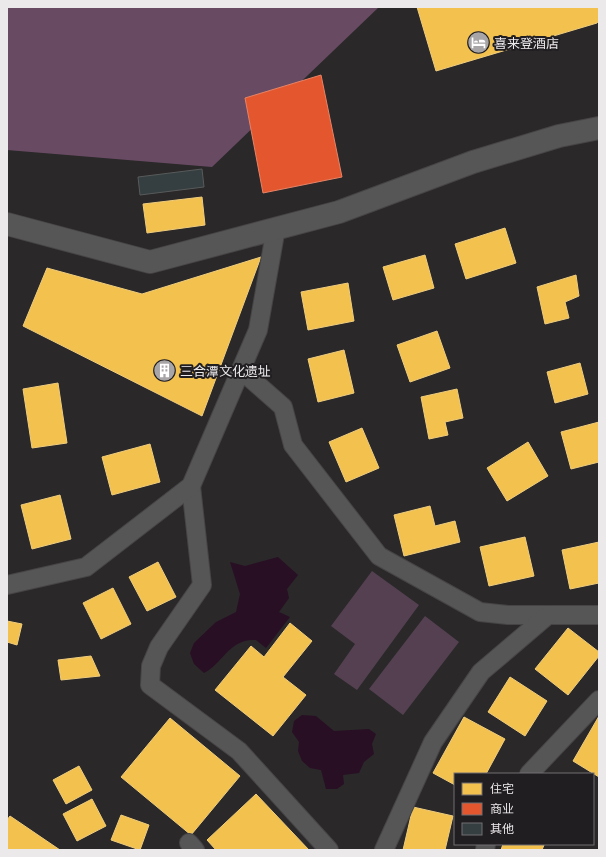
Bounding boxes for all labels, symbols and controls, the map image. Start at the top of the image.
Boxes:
hotel icon: 喜来登酒店 [466,30,492,56]
place label: 喜来登酒店 [494,36,559,51]
building icon: 三合潭文化遗址 [152,358,178,384]
place label: 三合潭文化遗址 [180,364,271,379]
legend [454,773,594,845]
text: 住宅 [490,782,514,796]
text: 商业 [490,802,514,816]
text: 其他 [490,822,514,836]

